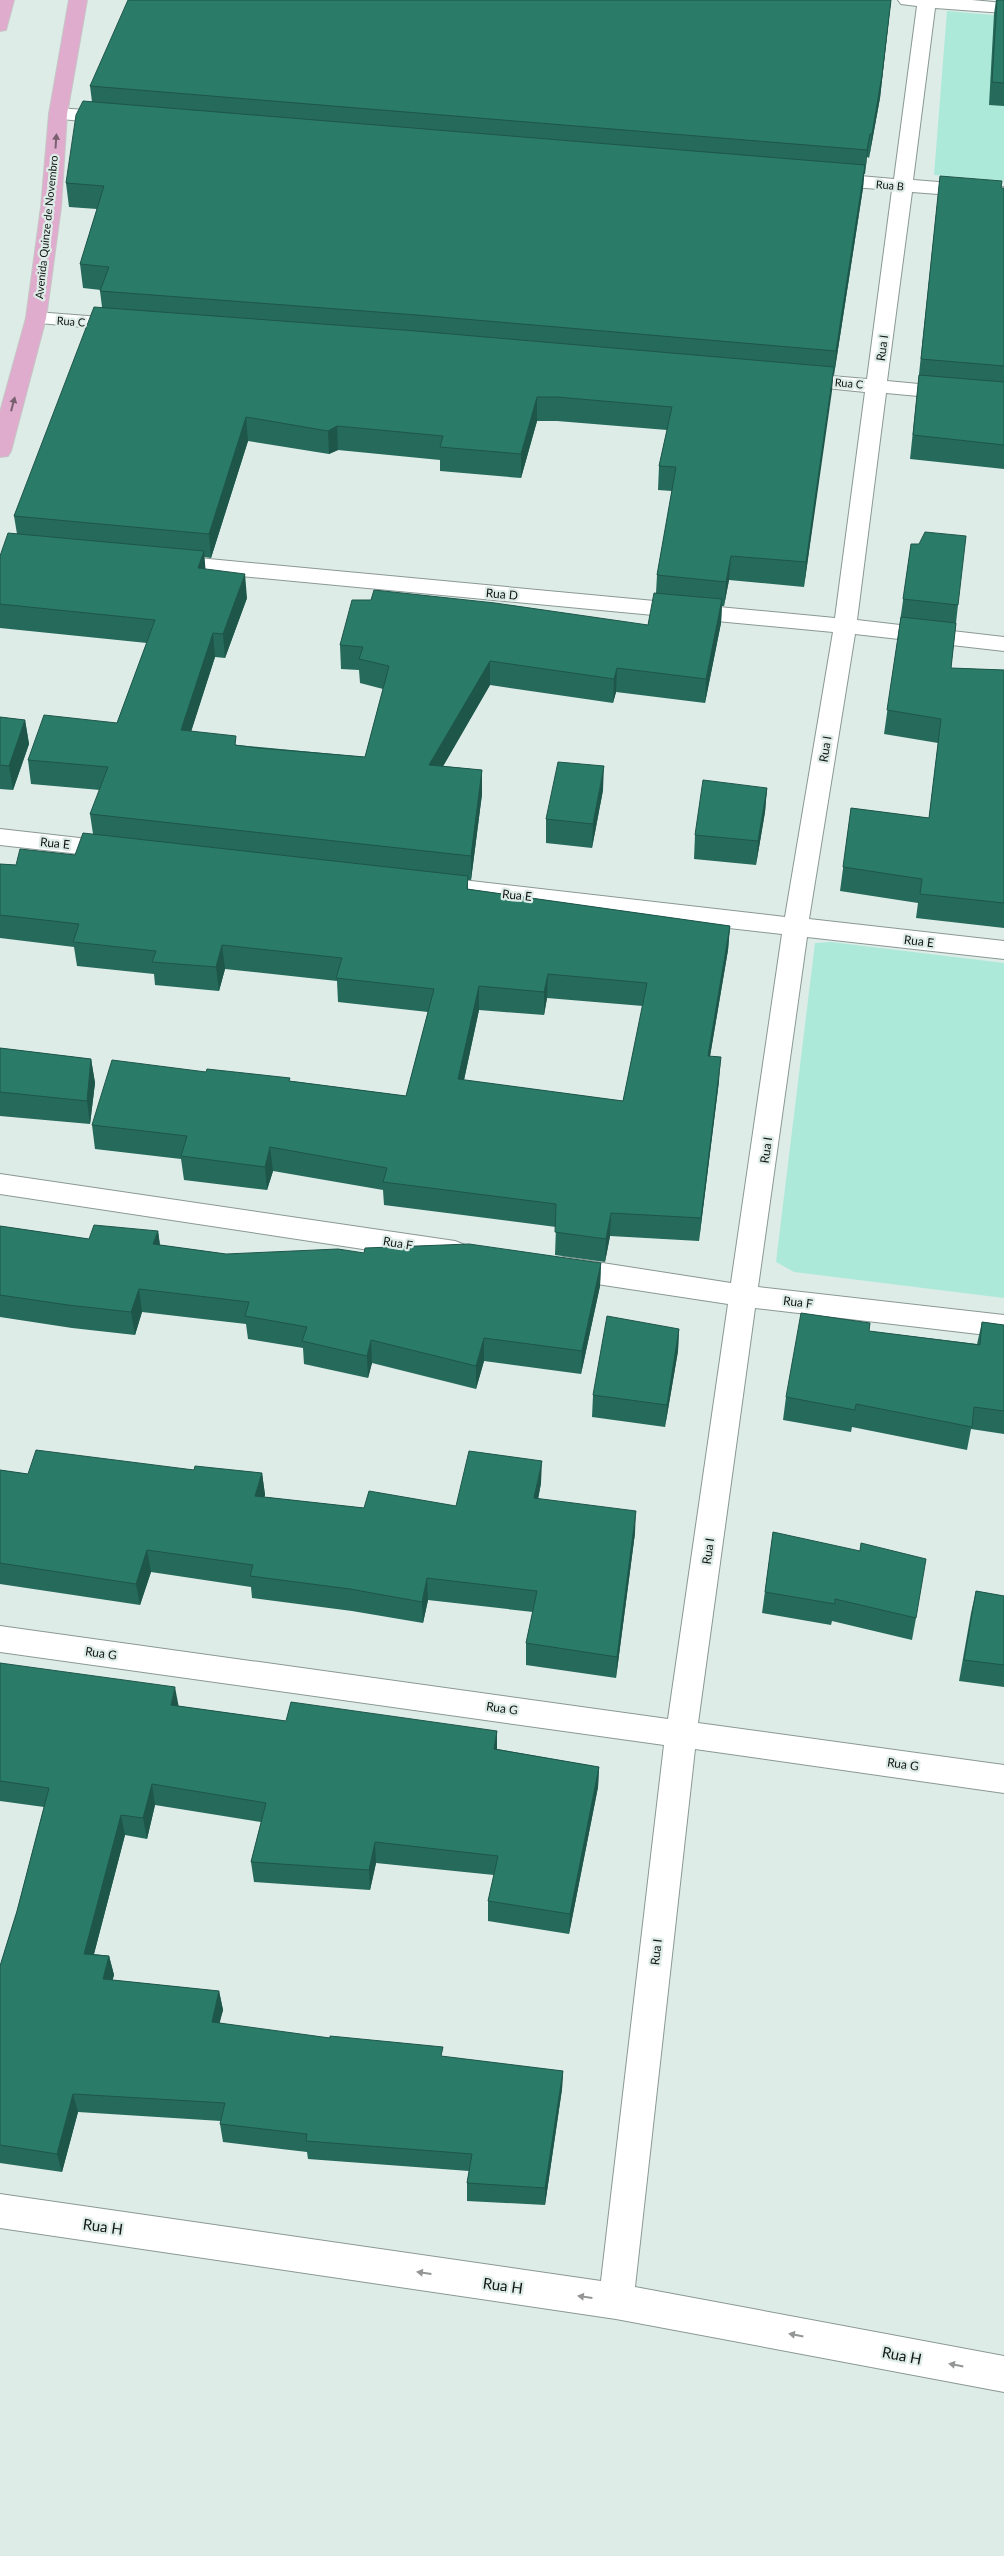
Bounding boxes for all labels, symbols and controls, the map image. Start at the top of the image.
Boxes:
one-way arrow [52,133,60,149]
street label: Avenida Quinze de Novembro [32,155,60,299]
street label: Rua B [875,177,905,193]
street label: Rua C [56,314,86,329]
street label: Rua I [873,334,891,362]
street label: Rua C [834,375,864,391]
one-way arrow [9,397,17,412]
street label: Rua D [485,585,519,603]
street label: Rua I [816,735,834,763]
street label: Rua E [39,834,71,852]
street label: Rua E [501,886,533,904]
street label: Rua E [903,932,935,950]
street label: Rua I [757,1136,775,1164]
street label: Rua F [382,1233,414,1253]
street label: Rua F [782,1293,814,1311]
street label: Rua I [699,1537,717,1565]
street label: Rua G [84,1643,118,1663]
street label: Rua G [485,1698,519,1718]
street label: Rua G [886,1754,920,1774]
street label: Rua I [647,1938,665,1966]
street label: Rua H [82,2214,124,2238]
one-way arrow [416,2269,432,2277]
street label: Rua H [482,2273,524,2297]
one-way arrow [576,2292,592,2300]
one-way arrow [788,2330,804,2338]
street label: Rua H [881,2342,923,2368]
one-way arrow [948,2360,964,2368]

